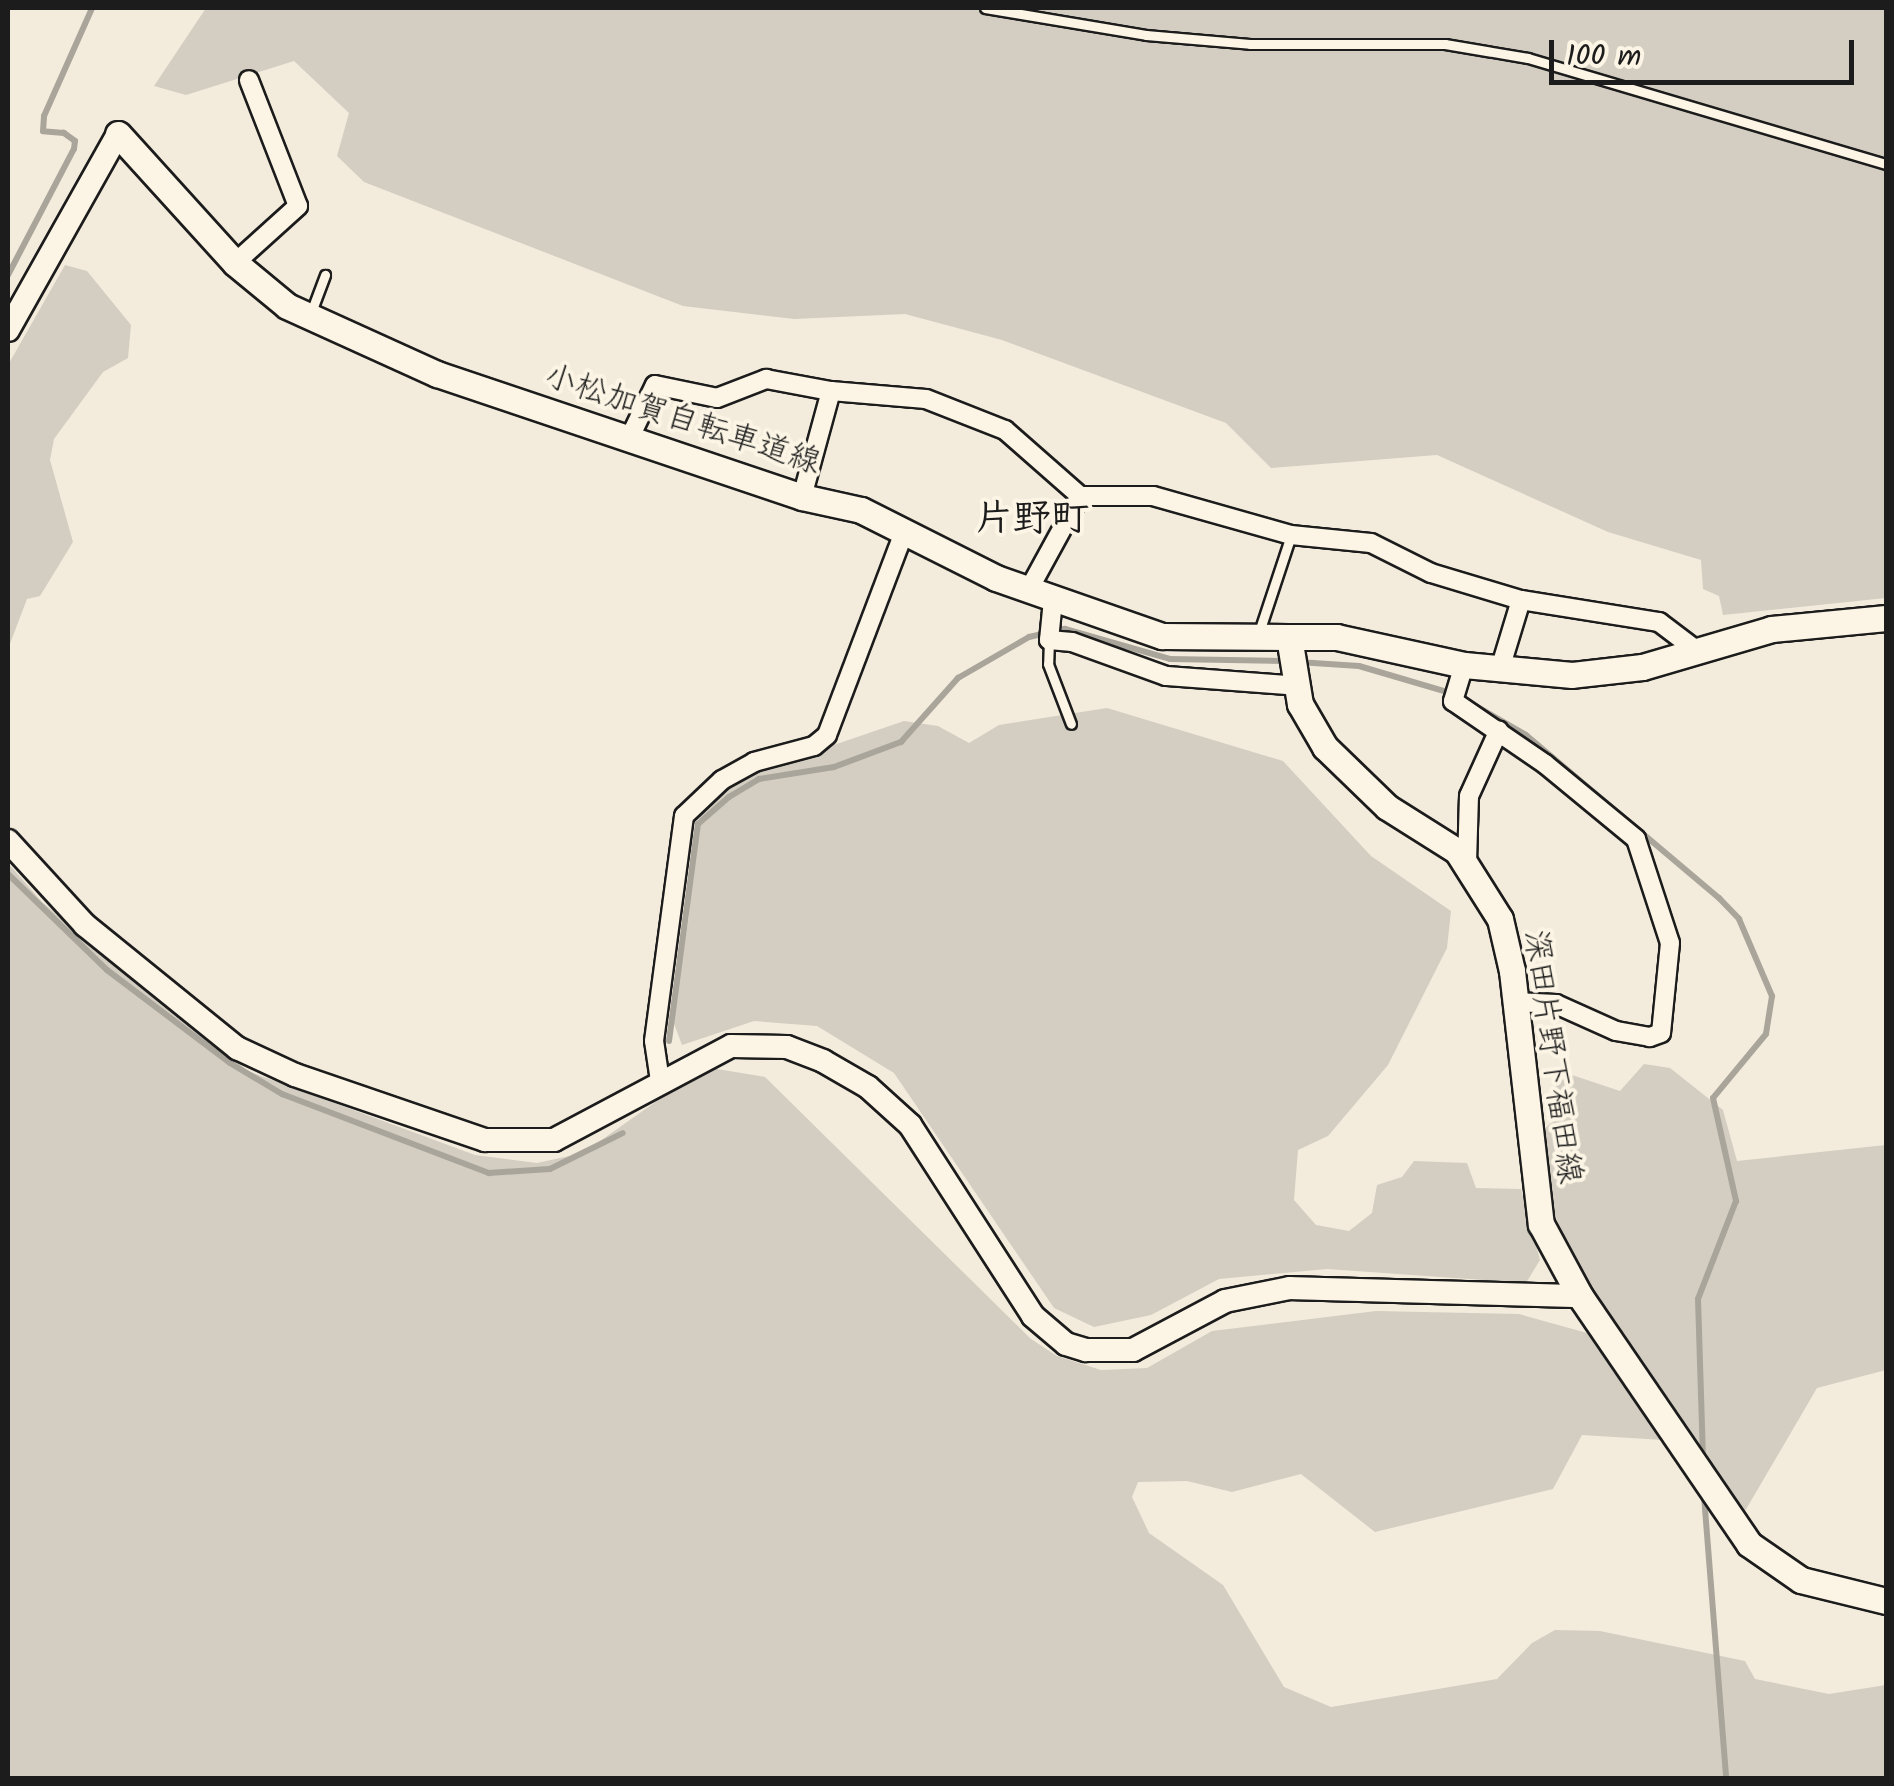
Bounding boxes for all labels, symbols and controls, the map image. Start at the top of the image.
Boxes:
scale bar [1554,20,1859,82]
text: 100 m [1566,33,1641,81]
street label: 小松加賀自転車道線 [539,358,825,484]
district label: 片野町 [975,498,1089,544]
street label: 深田片野下福田線 [1514,928,1588,1186]

